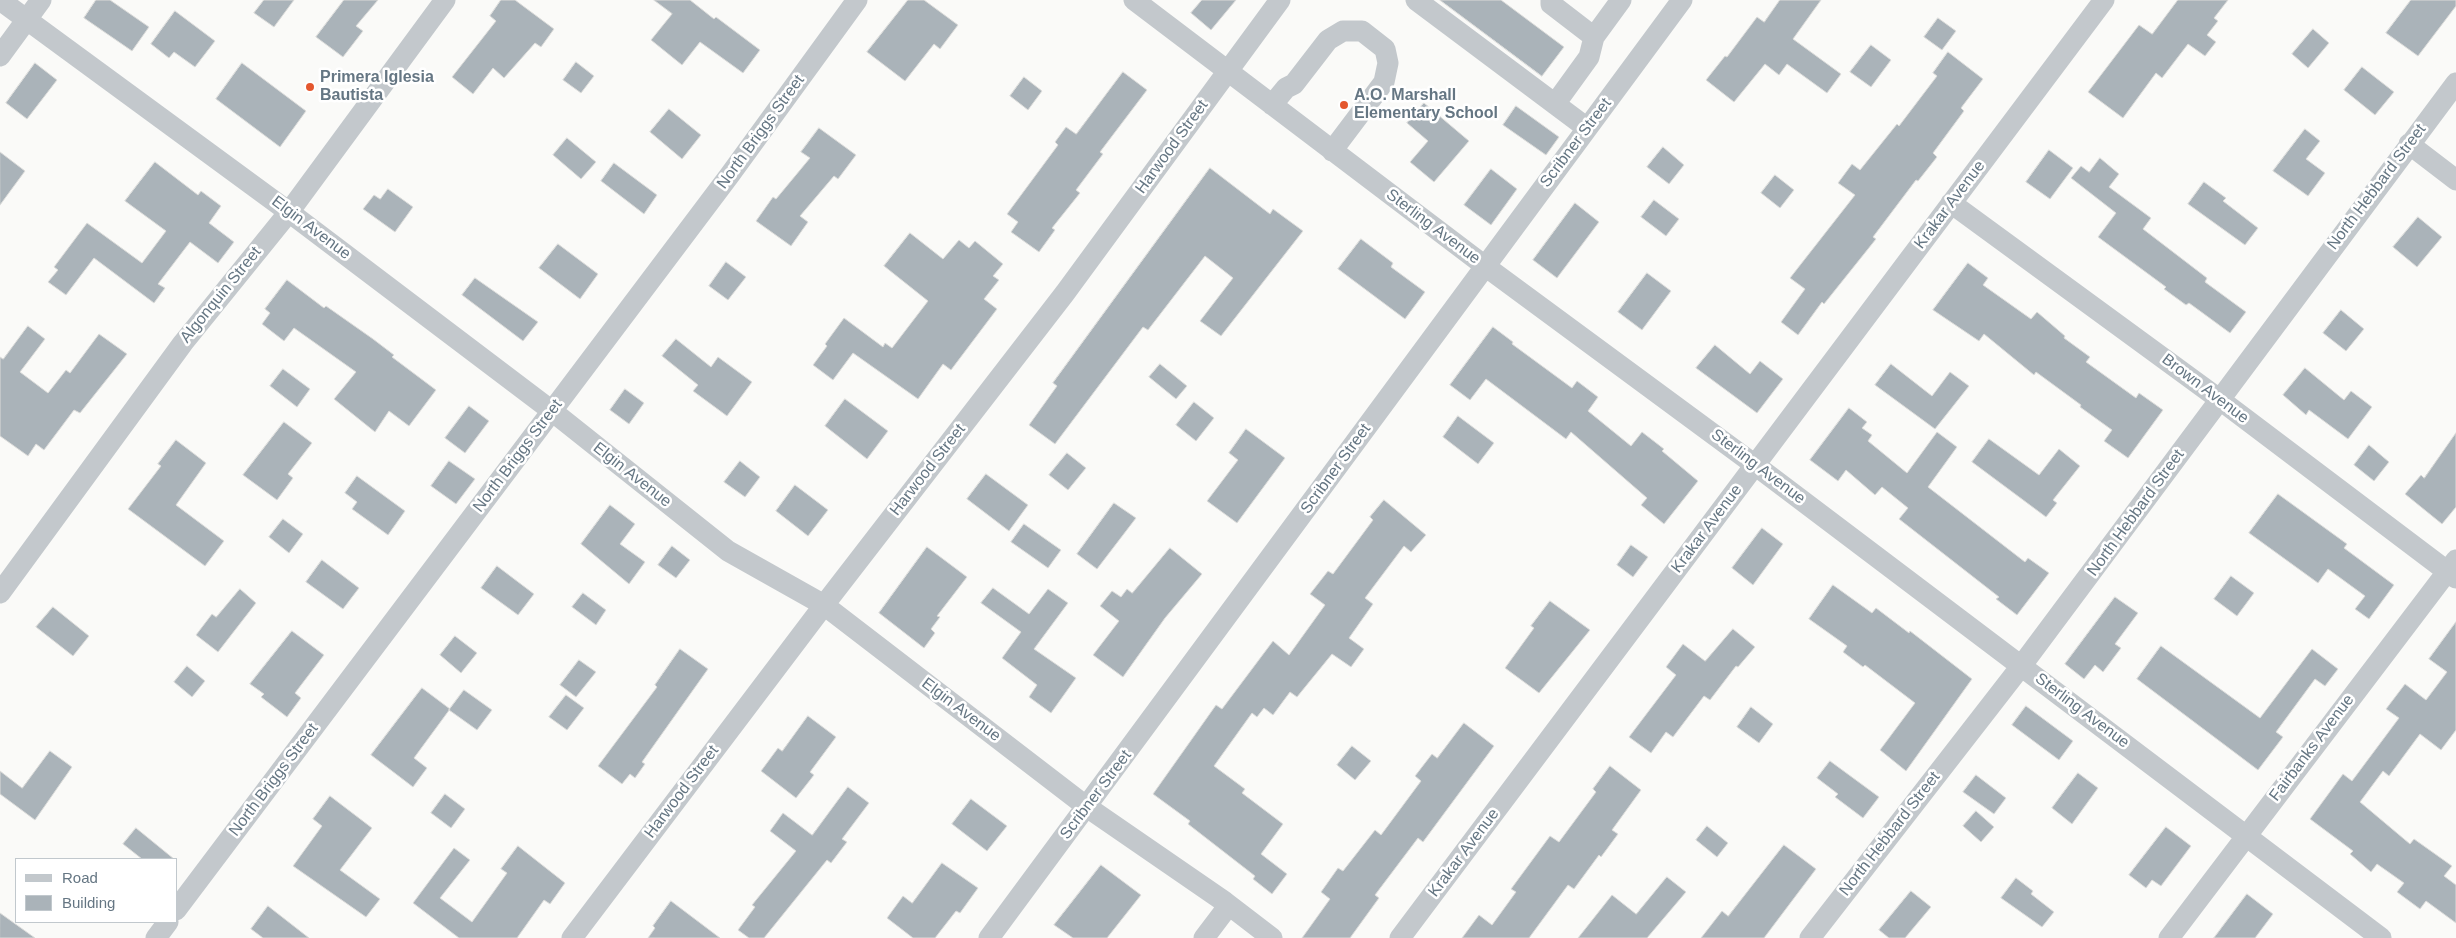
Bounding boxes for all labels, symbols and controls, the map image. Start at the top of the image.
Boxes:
place label: Primera Iglesia Bautista [320,68,434,106]
street label: North Briggs Street [713,71,809,193]
marker: Primera Iglesia Bautista [304,81,316,93]
place label: A.O. Marshall Elementary School [1354,86,1498,124]
street label: Scribner Street [1536,95,1616,191]
street label: Harwood Street [1132,96,1212,198]
marker: A.O. Marshall Elementary School [1338,99,1350,111]
street label: North Hebbard Street [2324,120,2430,254]
street label: Krakar Avenue [1911,157,1989,253]
street label: Sterling Avenue [1382,185,1484,269]
street label: Elgin Avenue [268,192,354,264]
street label: Algonquin Street [176,243,266,347]
street label: Brown Avenue [2158,350,2252,428]
street label: North Briggs Street [469,396,567,516]
street label: Harwood Street [886,420,970,520]
street label: Scribner Street [1297,420,1375,518]
street label: Sterling Avenue [1707,425,1809,509]
street label: Elgin Avenue [589,438,675,512]
street label: North Hebbard Street [2084,446,2188,580]
street label: Krakar Avenue [1668,481,1746,577]
street label: Sterling Avenue [2031,669,2133,753]
street label: Elgin Avenue [918,674,1004,746]
street label: Fairbanks Avenue [2266,691,2358,805]
street label: North Briggs Street [225,720,323,840]
street label: Harwood Street [641,742,723,842]
street label: Scribner Street [1056,747,1136,843]
street label: North Hebbard Street [1836,768,1944,900]
street label: Krakar Avenue [1425,805,1503,901]
legend [15,858,178,923]
text: Road [62,869,98,886]
text: Building [62,894,115,911]

